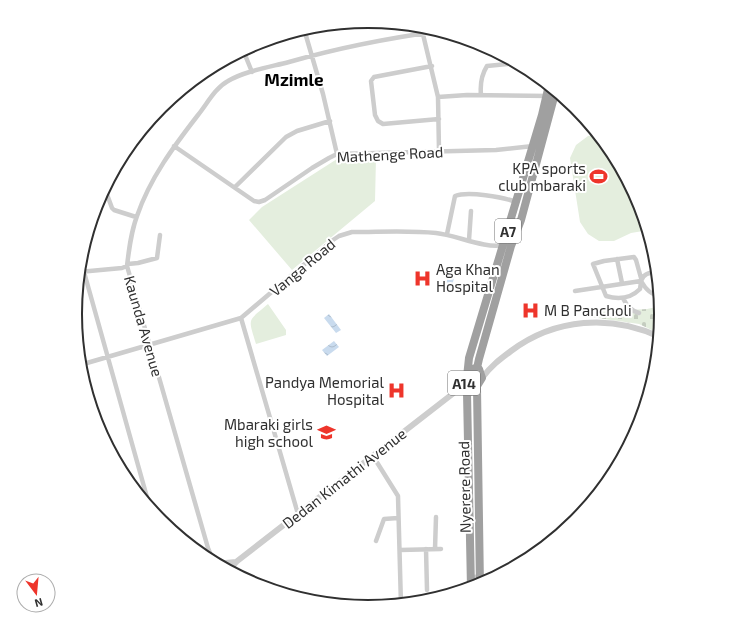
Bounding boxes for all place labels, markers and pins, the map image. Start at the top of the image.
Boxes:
place label: KPA sports club mbaraki [498,159,586,194]
sports icon: KPA sports club mbaraki [589,167,609,187]
place label: Aga Khan Hospital [436,260,500,295]
hospital icon: Aga Khan Hospital [413,268,433,288]
hospital icon: M B Pancholi [521,300,541,320]
place label: M B Pancholi [544,301,632,319]
place label: Pandya Memorial Hospital [265,373,385,408]
hospital icon: Pandya Memorial Hospital [387,381,407,401]
place label: Mbaraki girls high school [224,415,314,450]
school or university icon: Mbaraki girls high school [316,423,336,443]

